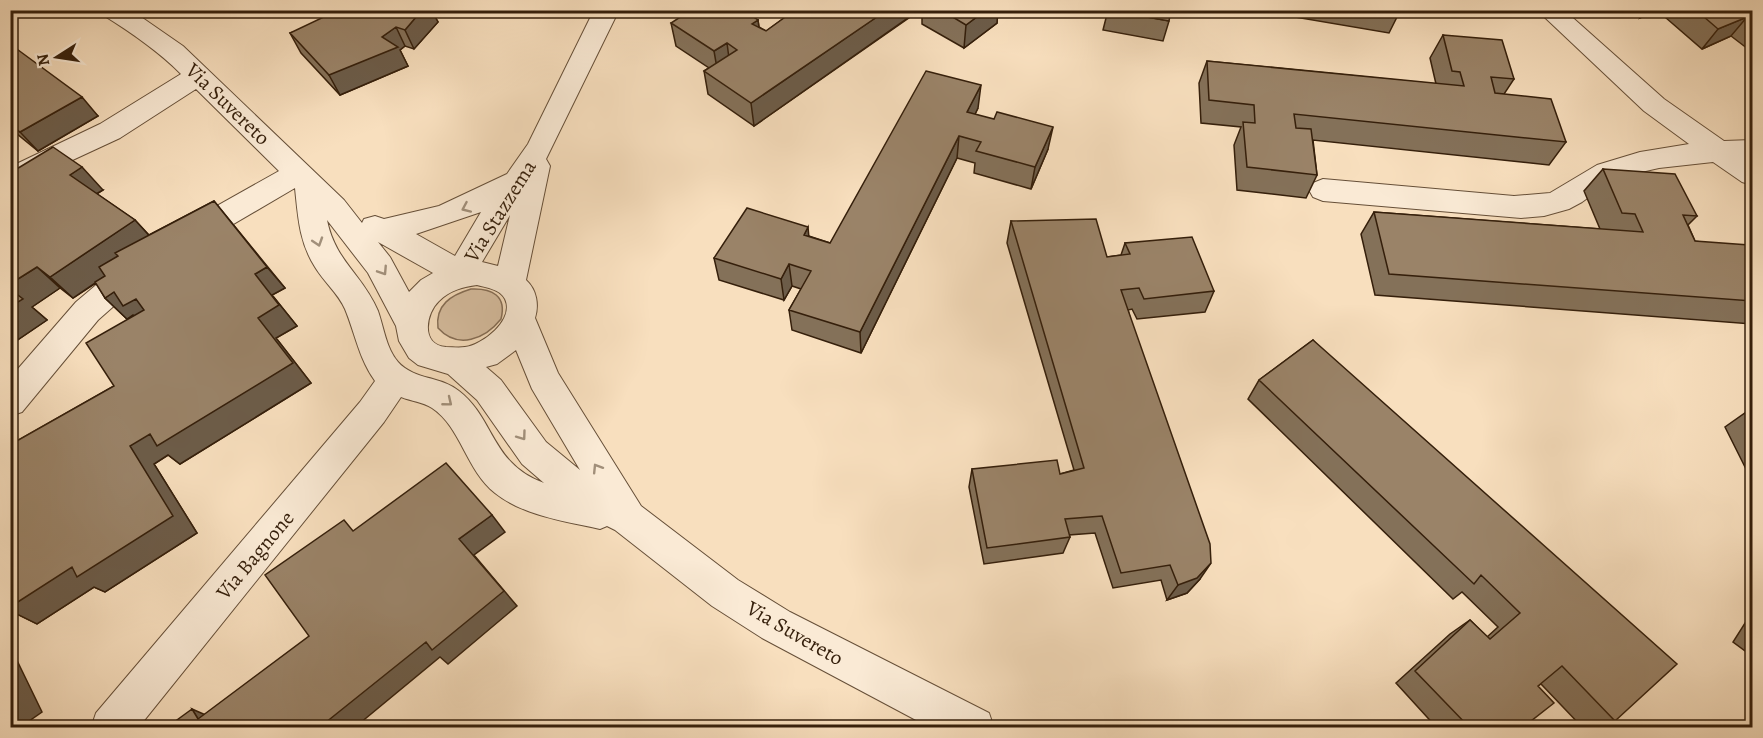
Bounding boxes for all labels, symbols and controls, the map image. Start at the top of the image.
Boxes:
north arrow [27,27,87,87]
text: N [31,52,55,68]
street label: Via Suvereto [179,56,276,151]
street label: Via Stazzema [457,154,543,268]
one-way arrow [461,201,472,213]
one-way arrow [311,236,323,246]
one-way arrow [376,264,387,275]
one-way arrow [441,395,452,406]
one-way arrow [515,429,526,440]
one-way arrow [592,464,604,474]
street label: Via Bagnone [209,505,300,606]
street label: Via Suvereto [741,594,848,672]

